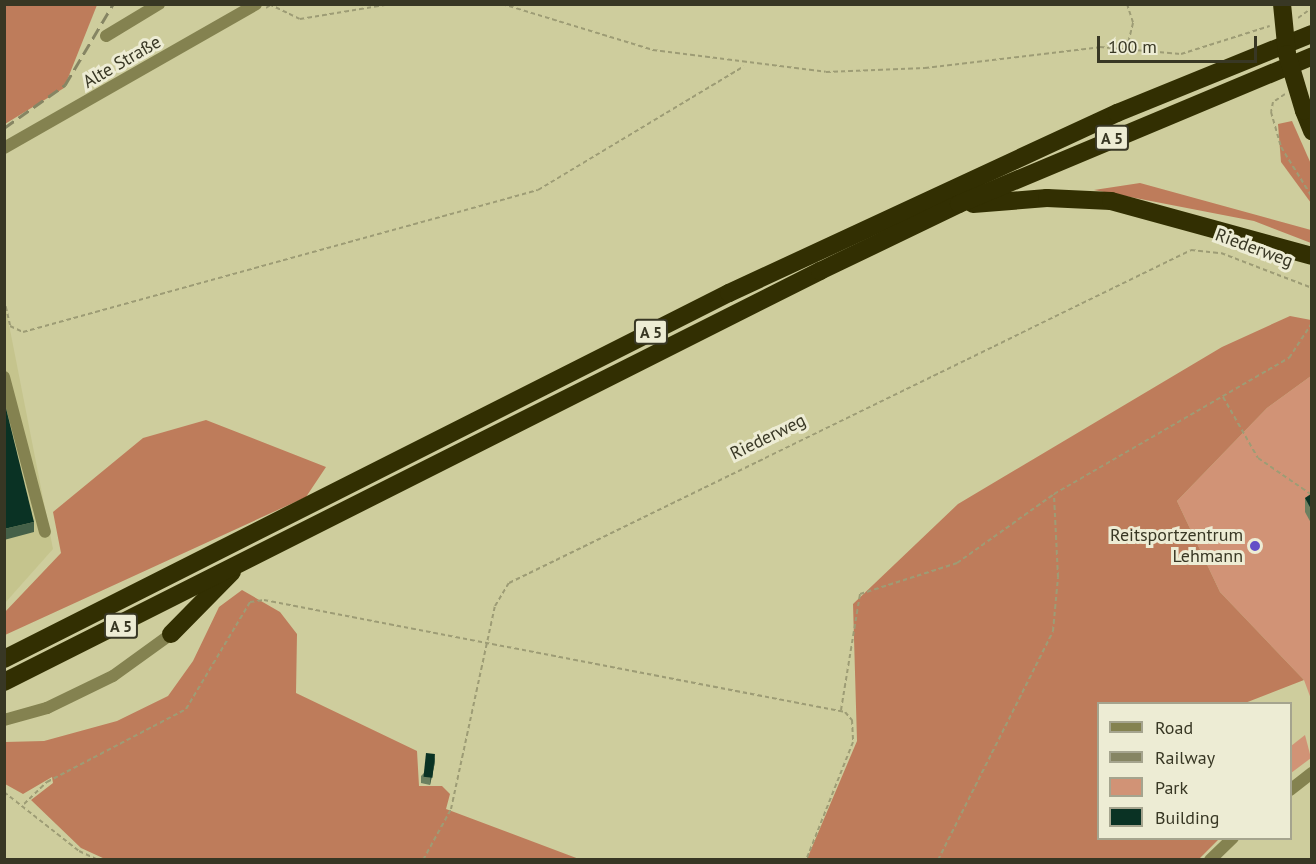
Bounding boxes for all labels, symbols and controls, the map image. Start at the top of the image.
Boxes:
scale bar [1100,24,1260,62]
street label: Alte Straße [79,31,165,93]
text: 100 m [1108,35,1157,58]
road number: A 5 [1094,125,1130,151]
street label: Riederweg [1212,224,1296,272]
road number: A 5 [633,319,669,345]
street label: Riederweg [727,409,809,465]
place label: Reitsportzentrum Lehmann [1110,525,1243,568]
marker: Reitsportzentrum Lehmann [1248,539,1262,553]
road number: A 5 [103,613,139,639]
legend [1097,702,1292,840]
text: Road [1155,716,1193,739]
text: Railway [1155,746,1215,769]
text: Park [1155,776,1188,799]
text: Building [1155,806,1219,829]

